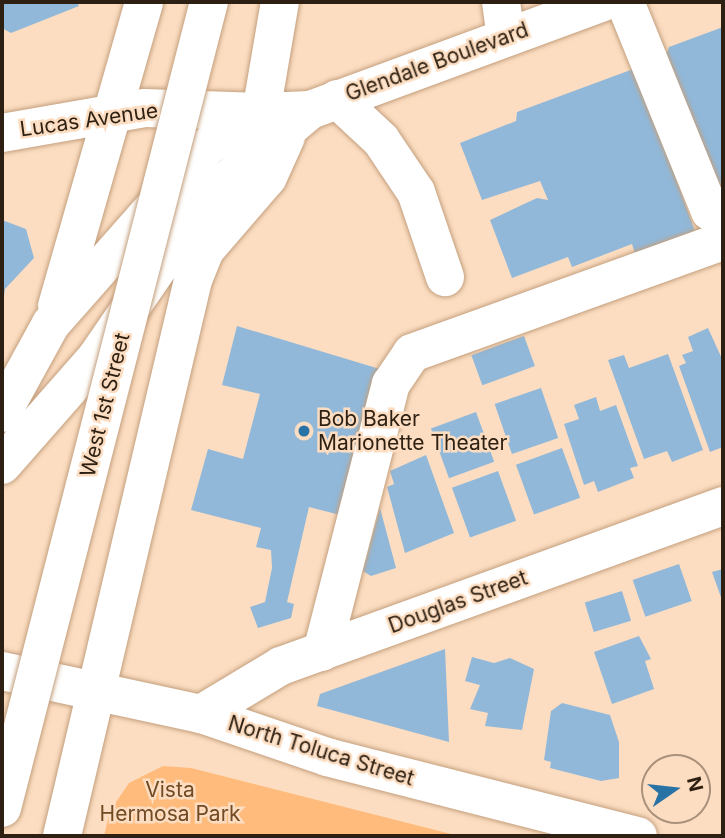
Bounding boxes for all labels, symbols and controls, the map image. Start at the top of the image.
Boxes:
street label: Glendale Boulevard [342,17,532,107]
street label: Lucas Avenue [18,98,160,142]
street label: West 1st Street [75,330,135,480]
place label: Bob Baker Marionette Theater [318,406,508,456]
marker: Bob Baker Marionette Theater [296,423,312,439]
street label: Douglas Street [385,565,531,639]
street label: North Toluca Street [225,711,417,791]
north arrow [641,754,711,824]
text: N [682,774,708,794]
park label: Vista Hermosa Park [100,777,240,827]

